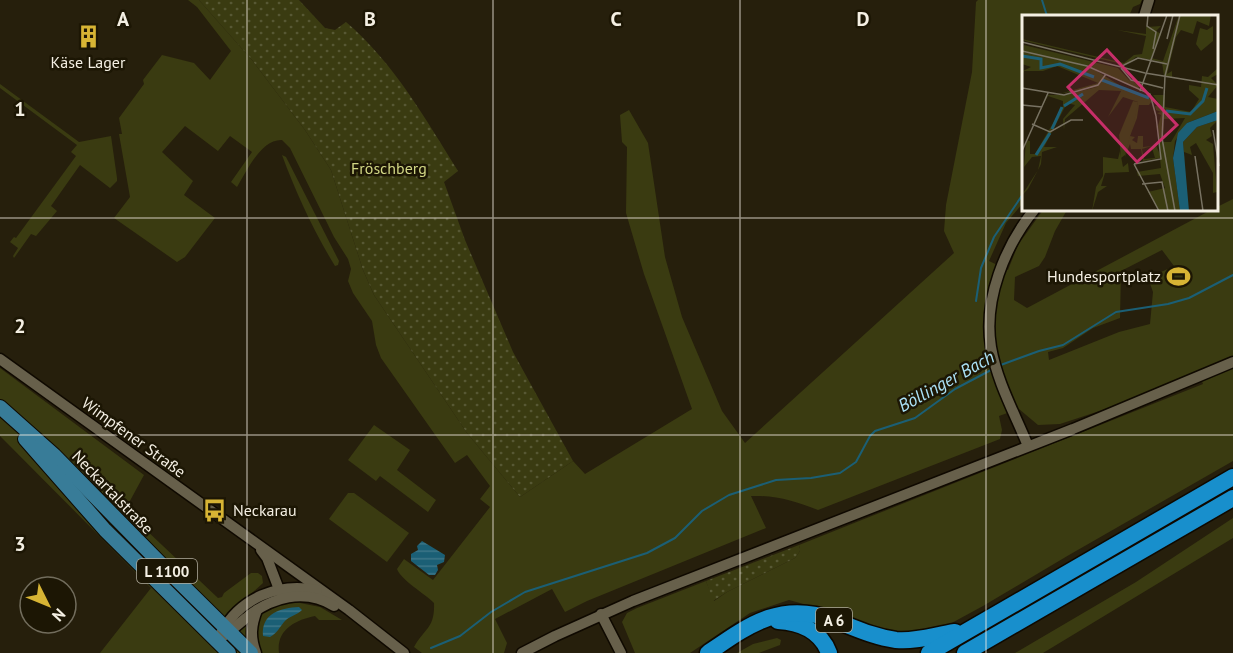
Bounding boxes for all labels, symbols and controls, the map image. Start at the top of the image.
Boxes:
text: A [117,6,130,32]
text: B [364,6,376,32]
text: C [610,6,622,32]
text: D [857,6,870,32]
inset map [1022,15,1218,212]
building icon: Käse Lager [75,24,101,50]
place label: Käse Lager [51,52,126,72]
text: 1 [14,96,26,122]
park label: Fröschberg [351,158,427,178]
sports icon: Hundesportplatz [1166,263,1192,289]
place label: Hundesportplatz [1047,266,1161,286]
text: 2 [14,313,26,339]
water label: Böllinger Bach [894,345,998,417]
street label: Wimpfener Straße [78,393,190,481]
street label: Neckartalstraße [68,446,158,538]
bus stop icon: Neckarau [202,497,228,523]
place label: Neckarau [233,500,297,520]
text: 3 [14,531,26,557]
road number: L 1100 [137,559,197,583]
north arrow [18,575,78,635]
text: N [48,605,70,626]
road number: A 6 [816,608,852,632]

